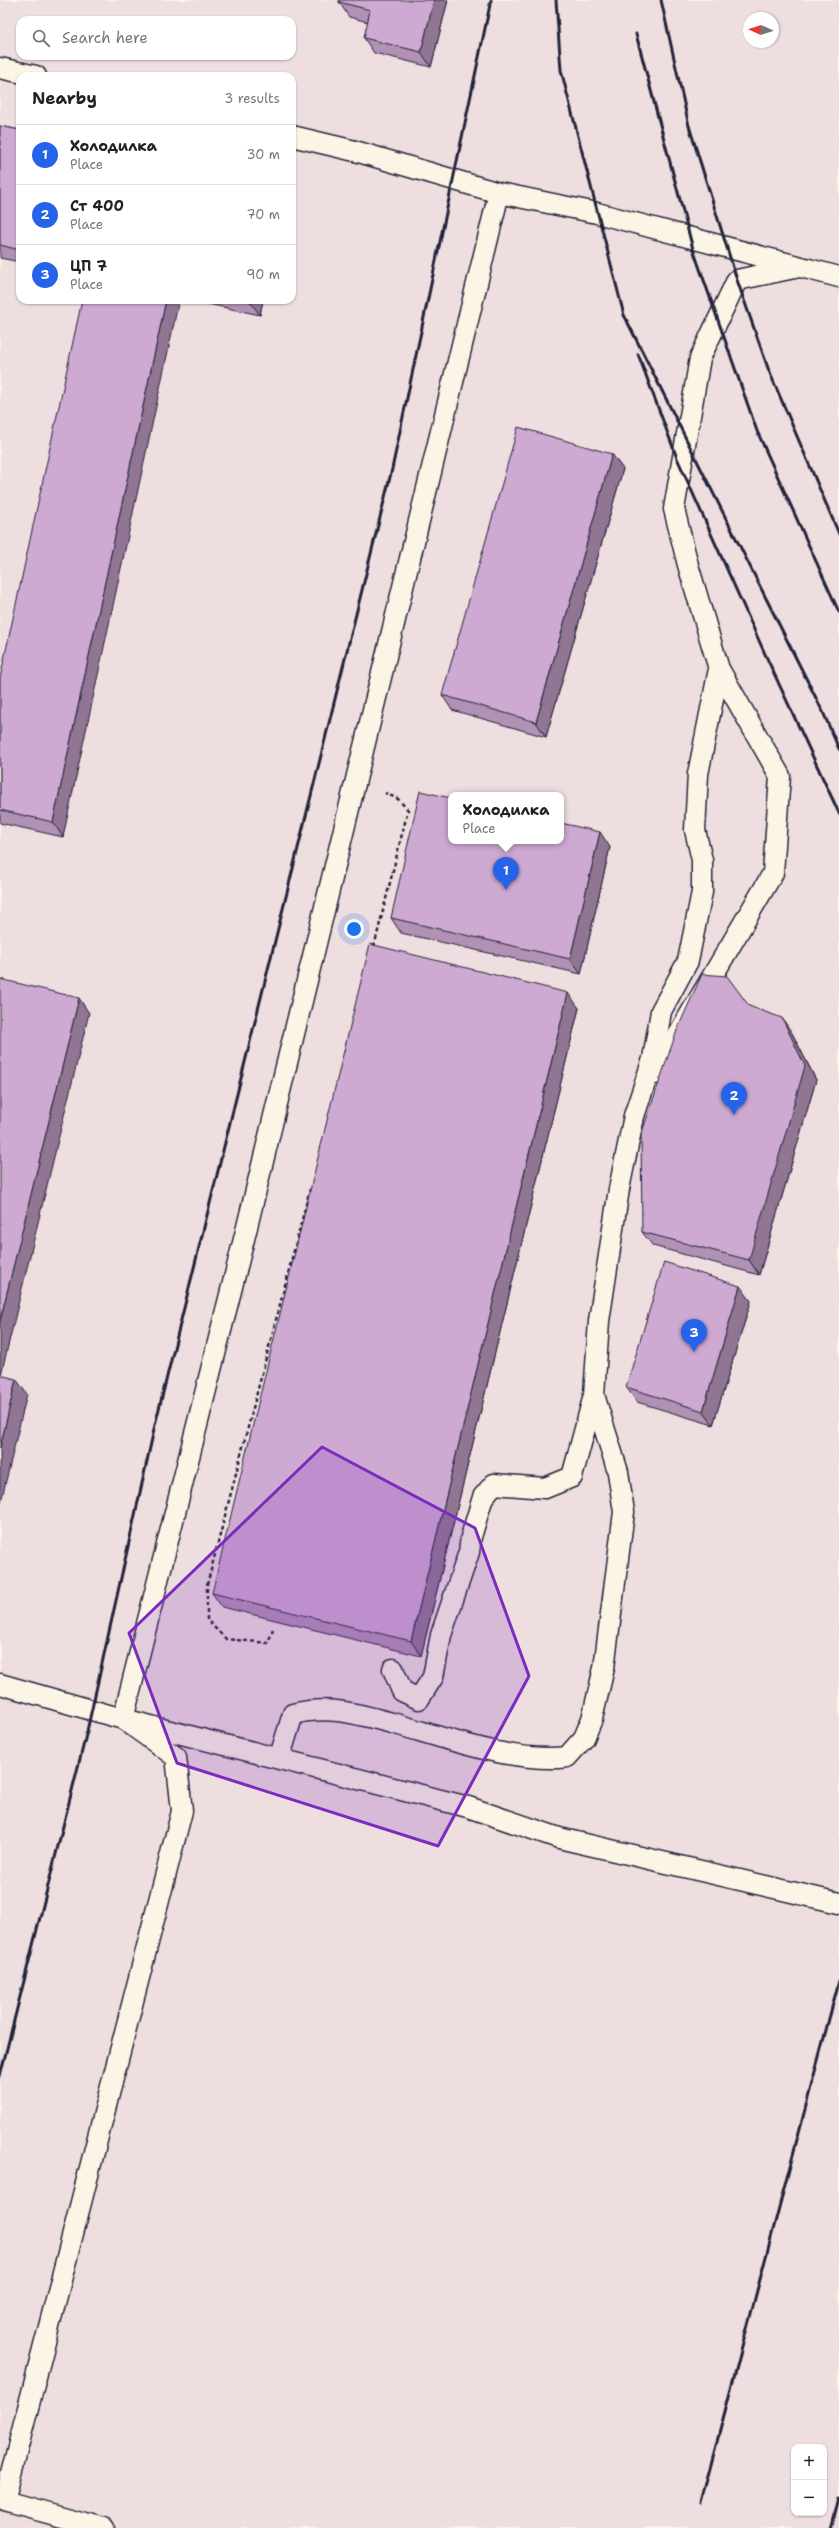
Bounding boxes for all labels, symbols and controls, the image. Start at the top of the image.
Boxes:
north arrow [743,12,779,48]
search box [16,16,296,60]
icon: search [30,27,52,49]
text: Search here [62,28,148,48]
text: Nearby [32,87,97,109]
text: 3 results [224,90,280,107]
text: Холодилка [70,136,157,156]
text: 1 [42,146,48,163]
text: 30 m [246,146,280,163]
text: Place [70,156,103,173]
text: Ст 400 [70,196,124,216]
text: 2 [40,206,50,223]
text: 70 m [246,206,280,223]
text: Place [70,216,103,233]
text: ЦП 7 [70,256,107,276]
text: 3 [40,266,50,283]
text: 90 m [246,266,280,283]
text: Place [70,276,103,293]
popup [448,792,564,844]
text: Холодилка [463,800,549,820]
text: Place [463,820,496,837]
pin: 1 [493,857,519,890]
your location [344,919,364,939]
pin: 2 [721,1082,747,1115]
pin: 3 [681,1319,707,1352]
map controls [791,2444,827,2516]
button: + [791,2444,827,2480]
button: − [791,2480,827,2516]

